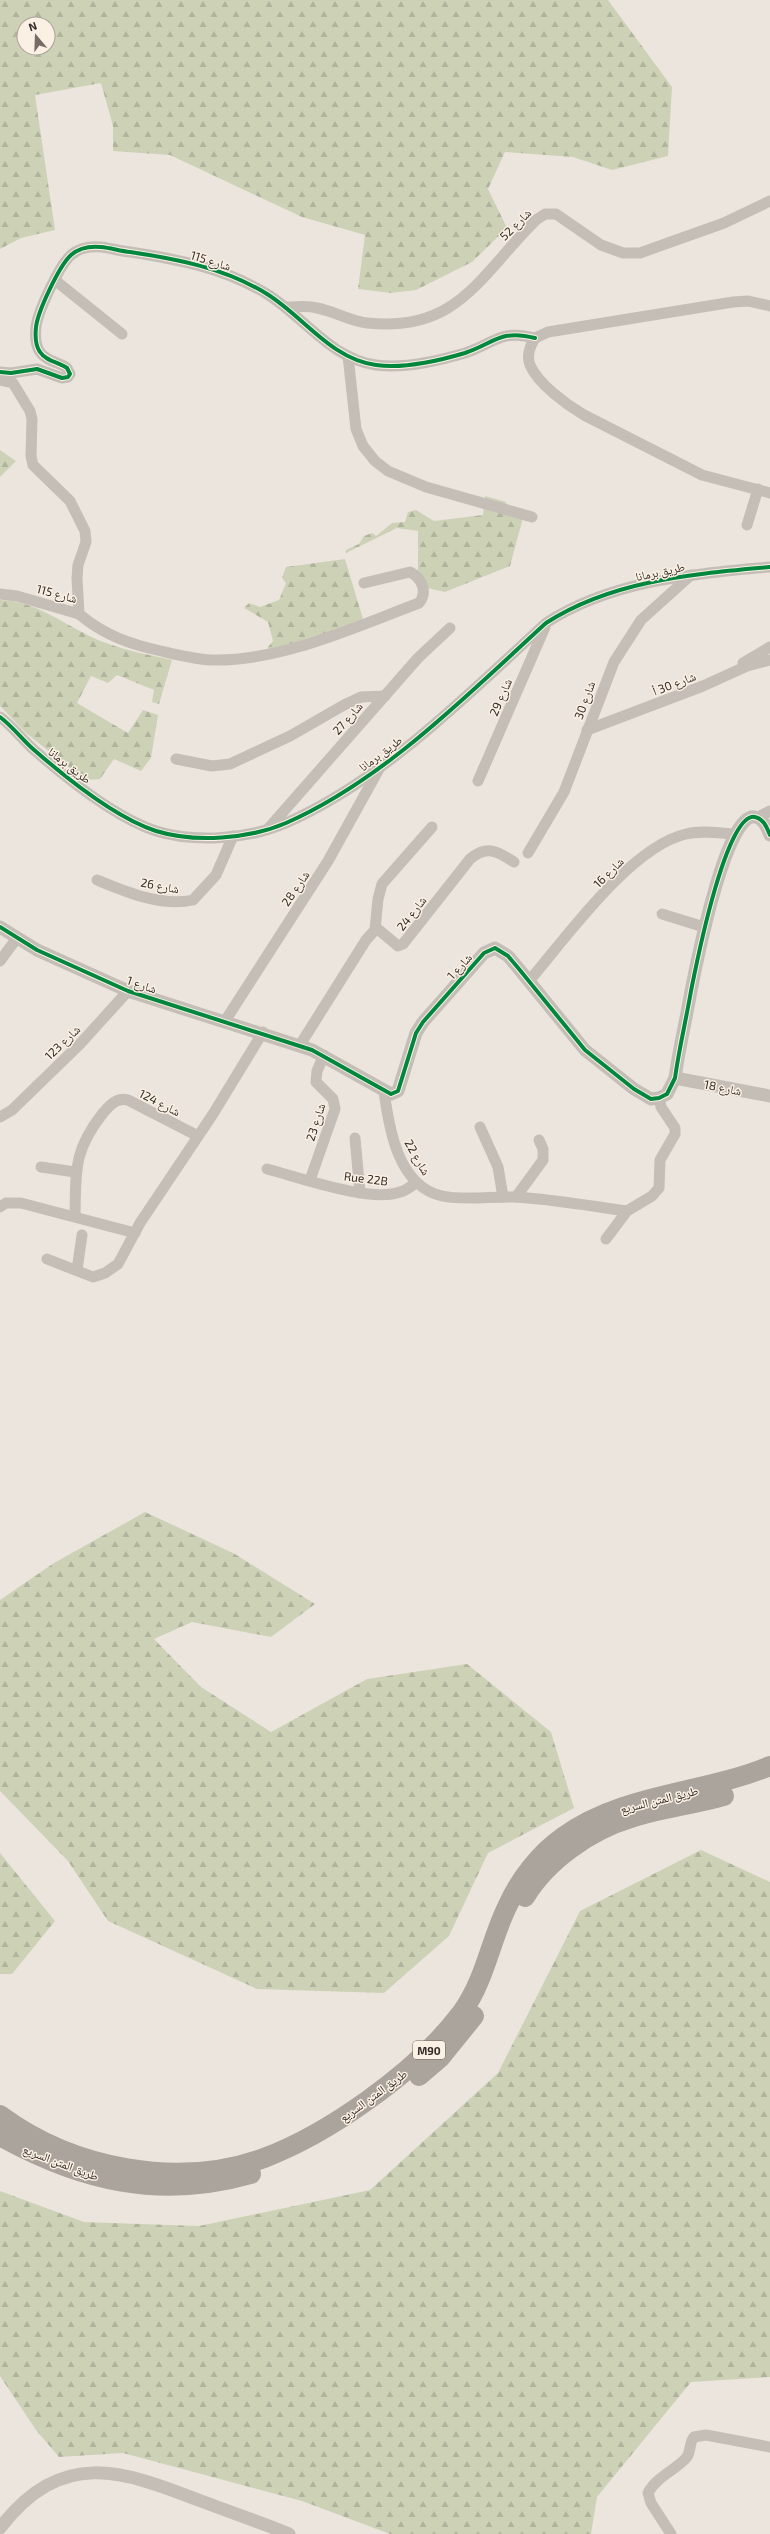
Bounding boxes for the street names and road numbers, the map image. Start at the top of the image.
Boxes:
street label: شارع 52 [496,205,535,244]
street label: شارع 115 [189,247,233,275]
street label: طريق برمانا [634,559,686,584]
street label: شارع 115 [35,581,79,607]
street label: شارع 30 أ [650,668,698,700]
street label: شارع 29 [486,676,516,719]
street label: شارع 30 [571,679,599,722]
street label: شارع 27 [329,699,366,738]
street label: طريق برمانا [356,732,405,775]
street label: طريق برمانا [45,744,94,787]
street label: شارع 16 [590,854,628,891]
street label: شارع 28 [278,868,314,909]
street label: شارع 26 [139,875,181,897]
street label: شارع 24 [393,893,430,934]
street label: شارع 1 [444,950,476,983]
street label: شارع 1 [125,972,159,997]
street label: شارع 123 [41,1022,84,1064]
street label: شارع 18 [703,1077,743,1099]
street label: شارع 124 [136,1086,183,1120]
street label: شارع 23 [303,1101,329,1143]
street label: شارع 22 [400,1137,434,1178]
street label: Rue 22B [343,1168,389,1188]
street label: طريق المتن السريع [619,1783,700,1817]
road number: M90 [413,2041,445,2059]
street label: طريق المتن السريع [337,2066,410,2125]
street label: طريق المتن السريع [21,2141,101,2184]

